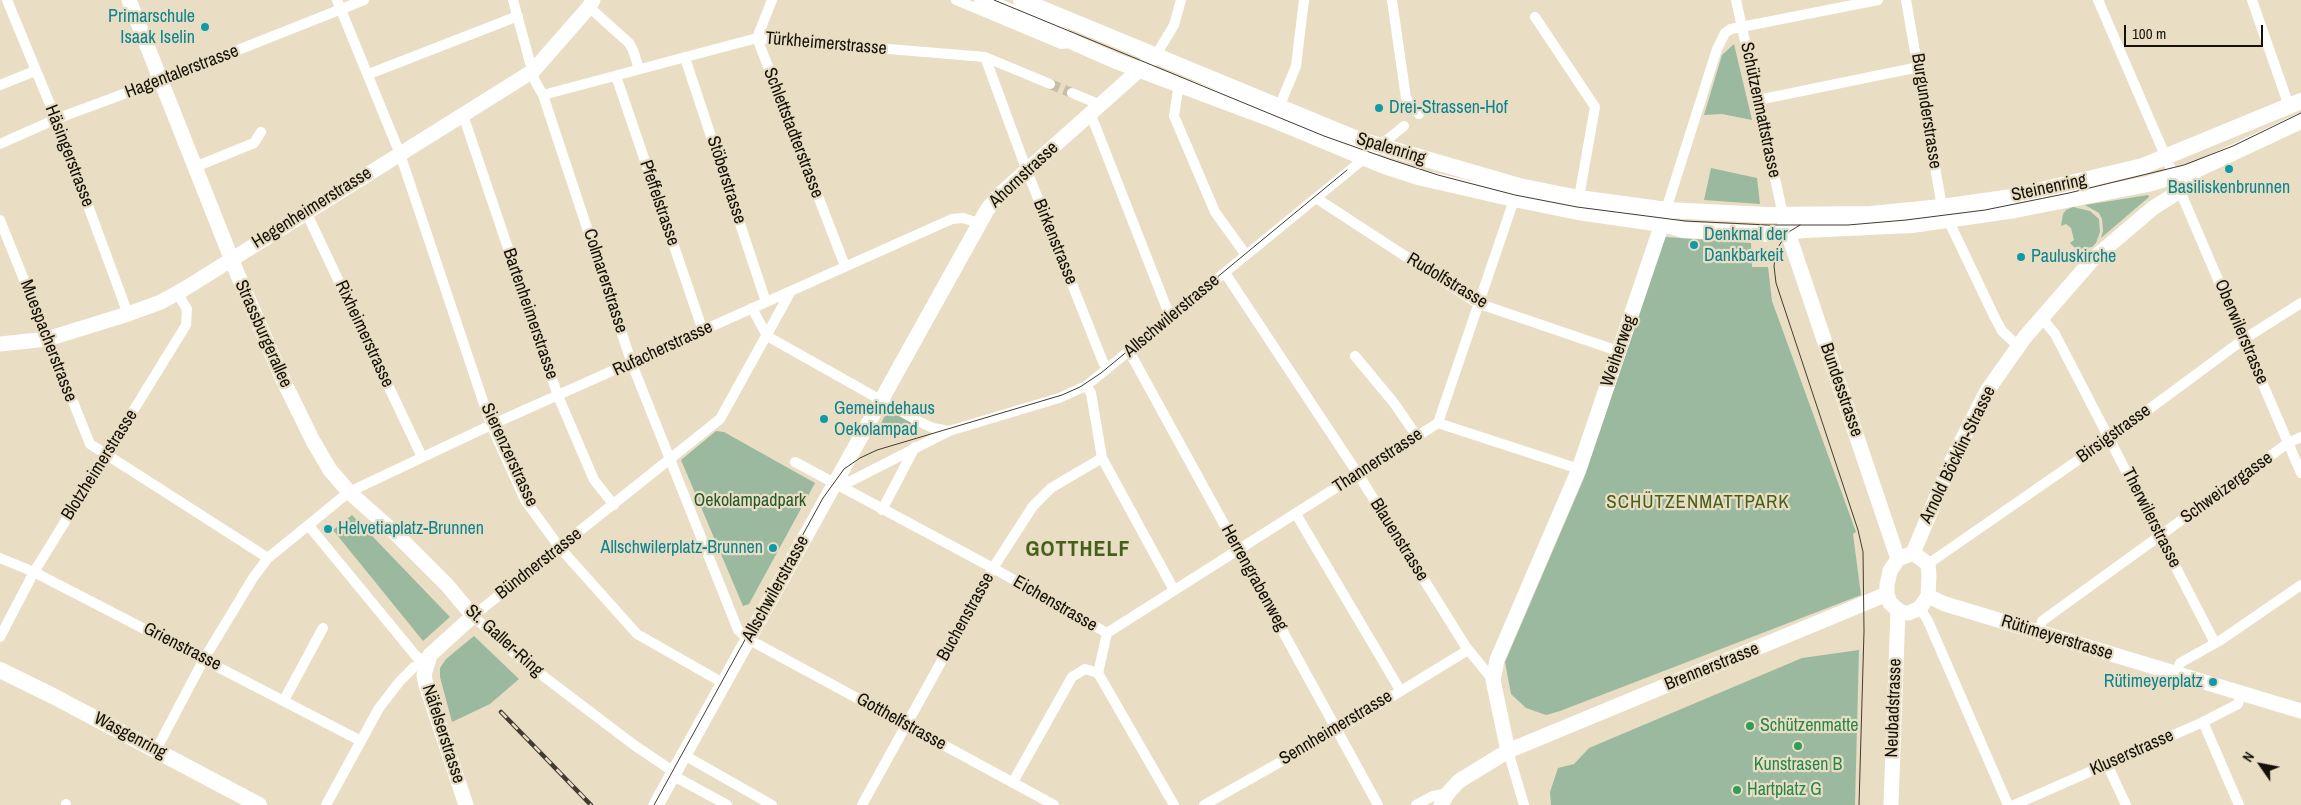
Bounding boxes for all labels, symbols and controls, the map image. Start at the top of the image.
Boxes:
place label: Primarschule Isaak Iselin [108,6,195,48]
scale bar [2126,15,2265,47]
marker: Primarschule Isaak Iselin [199,21,211,33]
text: 100 m [2132,23,2166,44]
street label: Türkheimerstrasse [764,28,888,60]
street label: Hagentalerstrasse [122,40,242,104]
street label: Schützenmattstrasse [1735,40,1785,180]
street label: Burgunderstrasse [1906,52,1946,170]
street label: Schlettstadterstrasse [758,65,828,201]
place label: Drei-Strassen-Hof [1389,97,1508,119]
street label: Häsingerstrasse [40,102,98,210]
marker: Drei-Strassen-Hof [1373,102,1385,114]
street label: Spalenring [1354,128,1428,170]
street label: Stöberstrasse [702,133,750,227]
street label: Ahornstrasse [985,137,1063,213]
street label: Pfeffelstrasse [634,157,684,249]
street label: Hegenheimerstrasse [248,163,376,253]
marker: Basiliskenbrunnen [2223,163,2235,175]
street label: Steinenring [2009,170,2089,206]
place label: Basiliskenbrunnen [2168,177,2290,199]
street label: Birkenstrasse [1028,196,1082,288]
place label: Denkmal der Dankbarkeit [1704,224,1788,266]
street label: Colmarerstrasse [578,226,632,336]
marker: Denkmal der Dankbarkeit [1688,239,1700,251]
street label: Bartenheimerstrasse [497,246,563,382]
place label: Pauluskirche [2031,246,2116,268]
street label: Rudolfstrasse [1403,249,1491,313]
marker: Pauluskirche [2015,251,2027,263]
street label: Allschwilerstrasse [1120,270,1224,362]
street label: Oberwilerstrasse [2209,276,2273,388]
street label: Muespacherstrasse [15,277,81,405]
street label: Strassburgerallee [230,277,296,391]
street label: Rixheimerstrasse [330,277,398,391]
street label: Weiherweg [1597,312,1641,390]
street label: Rufacherstrasse [610,317,716,381]
street label: Bundesstrasse [1815,340,1867,440]
street label: Arnold Böcklin-Strasse [1915,383,2001,527]
place label: Gemeindehaus Oekolampad [834,398,935,440]
street label: Sierenzerstrasse [476,400,542,510]
street label: Birsigstrasse [2073,400,2155,468]
street label: Blotzheimerstrasse [57,406,143,524]
marker: Gemeindehaus Oekolampad [818,413,830,425]
street label: Thannerstrasse [1329,424,1427,498]
street label: Schweizergasse [2177,447,2277,529]
street label: Therwilerstrasse [2117,465,2185,571]
park label: Oekolampadpark [694,490,806,512]
district label: SCHÜTZENMATTPARK [1604,492,1792,514]
street label: Blauenstrasse [1365,495,1433,585]
place label: Helvetiaplatz-Brunnen [338,518,484,540]
street label: Herrengrabenweg [1216,521,1292,635]
marker: Helvetiaplatz-Brunnen [322,523,334,535]
street label: Bündnerstrasse [492,524,586,604]
street label: Allschwilerstrasse [738,532,814,646]
place label: Allschwilerplatz-Brunnen [601,537,763,559]
district label: GOTTHELF [1024,537,1132,563]
marker: Allschwilerplatz-Brunnen [767,542,779,554]
street label: Buchenstrasse [933,569,999,665]
street label: Eichenstrasse [1009,571,1101,637]
street label: St. Galler-Ring [461,600,547,682]
street label: Rütimeyerstrasse [1999,611,2115,665]
street label: Grienstrasse [139,618,225,676]
street label: Brennerstrasse [1662,638,1762,696]
street label: Neubadstrasse [1881,658,1907,758]
place label: Rütimeyerplatz [2104,671,2203,693]
marker: Rütimeyerplatz [2207,676,2219,688]
street label: Näfelserstrasse [417,682,469,786]
street label: Sennheimerstrasse [1276,686,1396,770]
street label: Gotthelfstrasse [852,688,950,756]
street label: Wasgenring [90,708,170,764]
place label: Schützenmatte [1760,715,1858,737]
marker: Schützenmatte [1744,720,1756,732]
street label: Kluserstrasse [2087,725,2177,781]
marker: Kunstrasen B [1792,740,1804,752]
north arrow [2236,740,2286,790]
text: N [2239,748,2258,765]
place label: Kunstrasen B [1754,754,1842,776]
place label: Hartplatz G [1747,779,1822,801]
marker: Hartplatz G [1731,784,1743,796]

